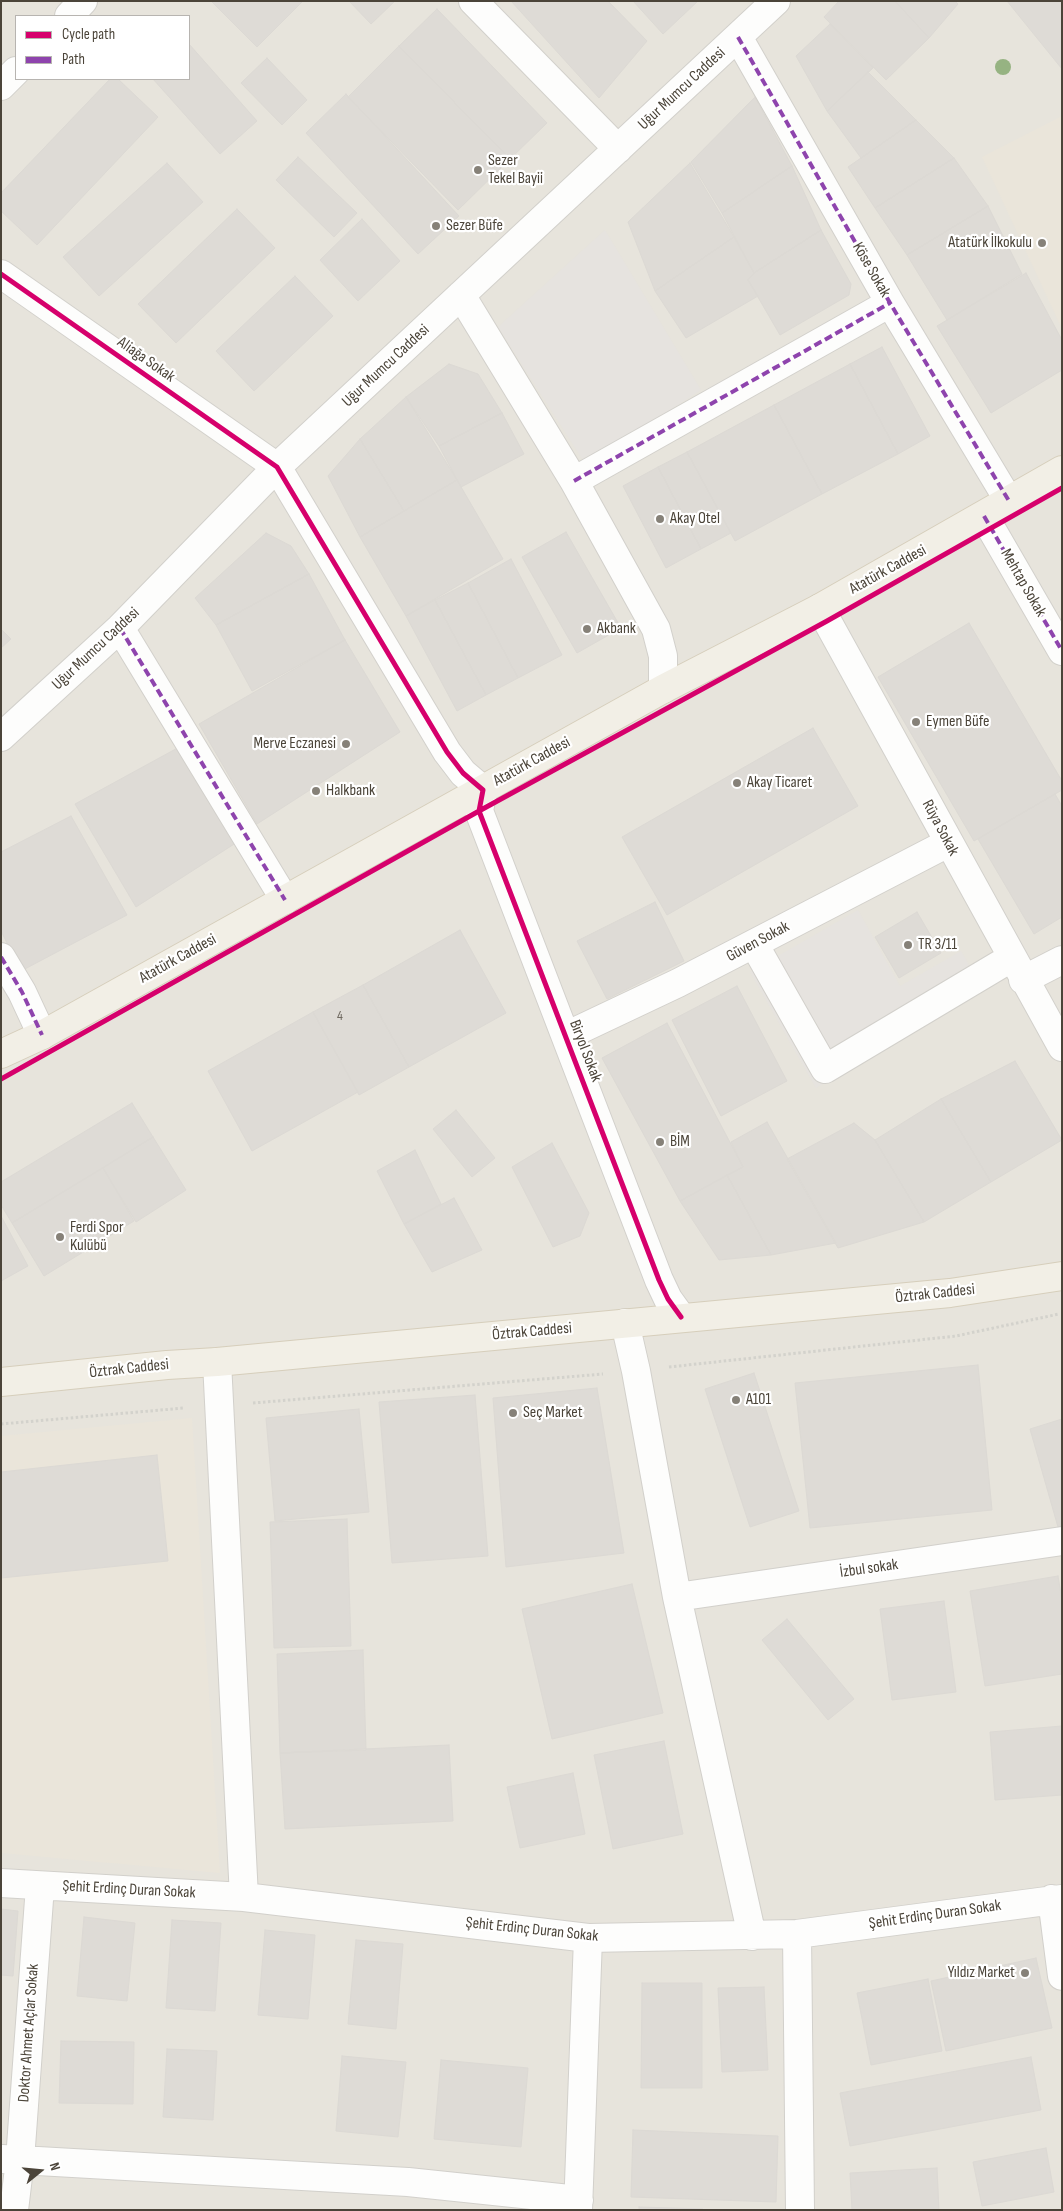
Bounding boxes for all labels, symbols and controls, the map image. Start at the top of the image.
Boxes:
legend [15,15,190,80]
text: Cycle path [62,25,115,44]
street label: Uğur Mumcu Caddesi [634,44,730,134]
text: Path [62,50,85,69]
place label: Sezer Tekel Bayii [488,151,543,189]
marker: Sezer Tekel Bayii [472,164,484,176]
place label: Sezer Büfe [446,216,503,236]
marker: Sezer Büfe [430,220,442,232]
place label: Atatürk İlkokulu [948,233,1032,253]
marker: Atatürk İlkokulu [1036,237,1048,249]
street label: Köse Sokak [848,239,894,301]
street label: Uğur Mumcu Caddesi [338,321,434,411]
street label: Aliağa Sokak [113,333,179,387]
place label: Akay Otel [670,509,720,529]
marker: Akay Otel [654,513,666,525]
street label: Atatürk Caddesi [846,541,930,599]
street label: Mehtap Sokak [996,546,1050,620]
street label: Uğur Mumcu Caddesi [48,604,144,694]
place label: Akbank [597,619,636,639]
marker: Akbank [581,623,593,635]
place label: Eymen Büfe [926,712,989,732]
marker: Eymen Büfe [910,716,922,728]
street label: Atatürk Caddesi [490,733,574,791]
place label: Merve Eczanesi [254,734,336,754]
marker: Merve Eczanesi [340,738,352,750]
place label: Akay Ticaret [747,773,812,793]
marker: Akay Ticaret [731,777,743,789]
place label: Halkbank [326,781,375,801]
marker: Halkbank [310,785,322,797]
street label: Rüya Sokak [917,797,963,859]
street label: Güven Sokak [723,917,793,967]
street label: Atatürk Caddesi [136,930,220,988]
place label: TR 3/11 [918,935,957,955]
marker: TR 3/11 [902,939,914,951]
house number: 4 [337,1008,343,1024]
street label: Biryol Sokak [564,1017,606,1085]
place label: BİM [670,1132,690,1152]
marker: BİM [654,1136,666,1148]
place label: Ferdi Spor Kulübü [70,1218,124,1256]
marker: Ferdi Spor Kulübü [54,1231,66,1243]
street label: Öztrak Caddesi [894,1280,976,1308]
street label: Öztrak Caddesi [491,1319,573,1345]
street label: Öztrak Caddesi [88,1355,170,1383]
place label: A101 [746,1390,771,1410]
marker: A101 [730,1394,742,1406]
place label: Seç Market [523,1403,583,1423]
marker: Seç Market [507,1407,519,1419]
street label: İzbul sokak [839,1555,899,1583]
street label: Şehit Erdinç Duran Sokak [62,1877,196,1903]
street label: Şehit Erdinç Duran Sokak [868,1896,1002,1934]
street label: Şehit Erdinç Duran Sokak [465,1913,599,1947]
street label: Doktor Ahmet Açlar Sokak [15,1963,43,2103]
place label: Yıldız Market [948,1963,1015,1983]
marker: Yıldız Market [1019,1967,1031,1979]
north arrow [15,2146,65,2196]
text: N [46,2160,64,2173]

